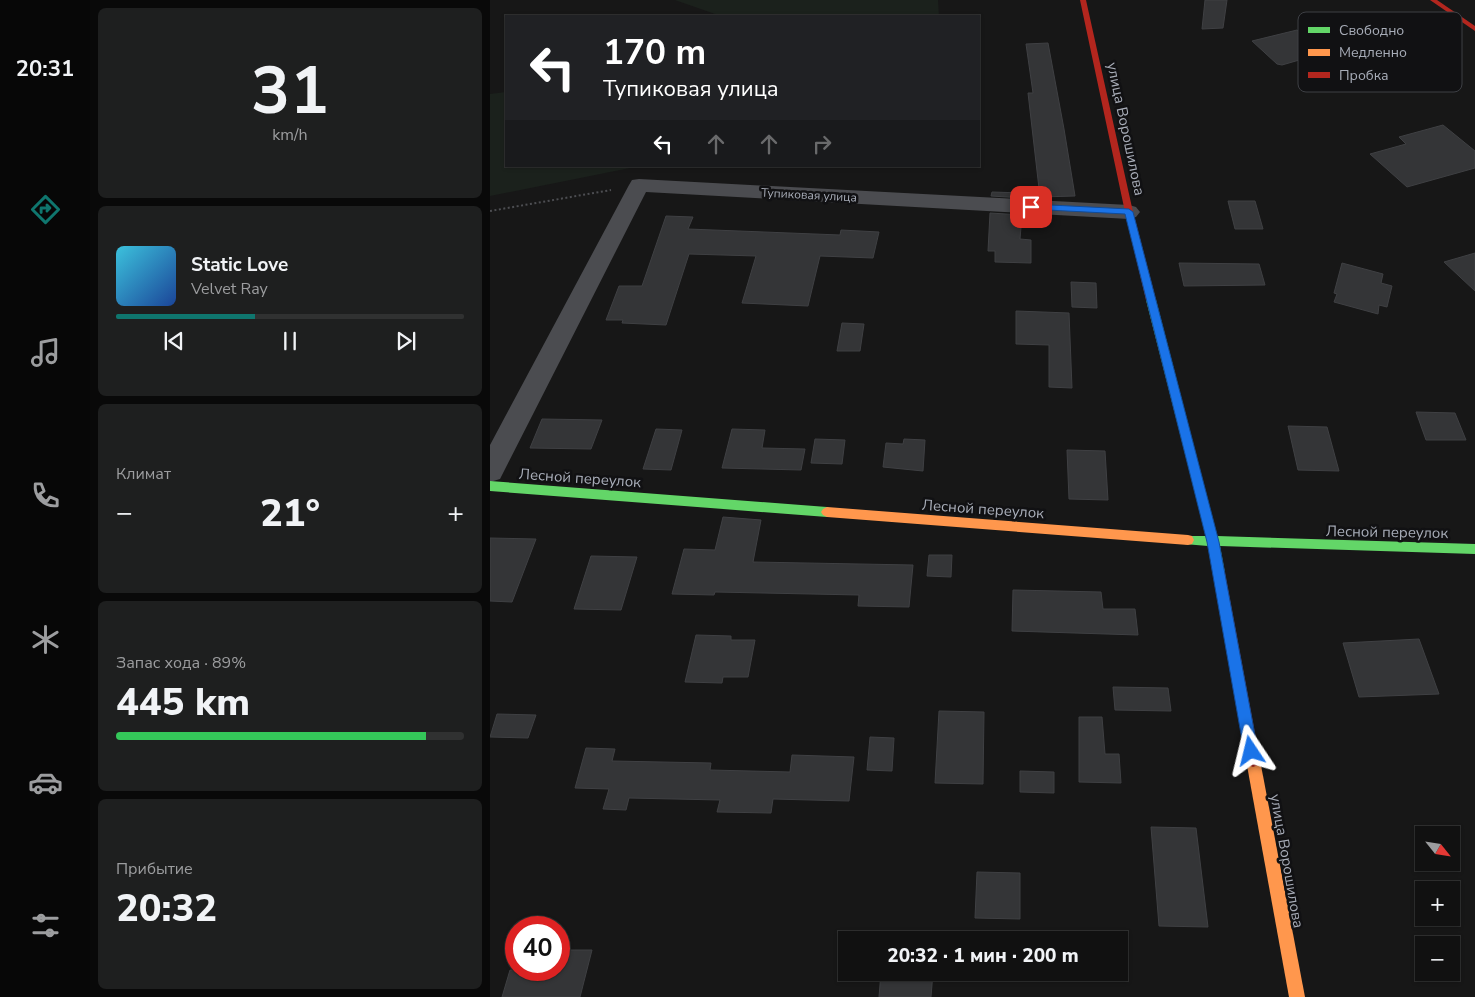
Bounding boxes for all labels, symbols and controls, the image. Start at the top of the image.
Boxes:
legend [1298,12,1462,92]
text: Свободно [1339,21,1404,40]
text: 170 m [603,29,706,76]
icon: left [520,35,585,100]
text: Медленно [1339,43,1407,62]
text: 31 [251,47,329,136]
text: 20:31 [16,54,74,84]
street label: улица Ворошилова [1102,60,1150,198]
text: Пробка [1339,66,1389,85]
text: Тупиковая улица [603,74,779,104]
text: km/h [272,124,308,146]
icon: left [649,130,677,158]
icon: ahead [702,130,730,158]
icon: ahead [755,130,783,158]
icon: right [808,130,836,158]
street label: Тупиковая улица [761,185,857,205]
pin [1010,186,1052,228]
icon: directions [28,192,63,227]
icon: arrive [1017,193,1045,221]
text: Static Love [191,252,288,278]
text: Velvet Ray [191,278,268,300]
icon: previous [160,327,188,355]
icon: pause [276,327,304,355]
icon: next [392,327,420,355]
icon: music [28,335,63,370]
text: Климат [116,463,171,485]
street label: Лесной переулок [518,464,642,492]
icon: phone [28,478,63,513]
text: 21° [260,488,320,539]
text: − [116,494,133,532]
text: + [447,494,464,532]
street label: Лесной переулок [921,495,1045,523]
street label: Лесной переулок [1326,521,1449,543]
icon: climate [28,622,63,657]
text: Запас хода · 89% [116,652,246,674]
text: 445 km [116,677,250,728]
position arrow [1224,724,1276,776]
icon: car [28,765,63,800]
street label: улица Ворошилова [1265,792,1309,930]
north arrow [1415,826,1460,871]
map controls [1415,826,1460,981]
text: Прибытие [116,858,193,880]
button: + [1415,881,1460,926]
text: 20:32 [116,883,217,934]
icon: filters [28,908,63,943]
speed limit sign: 40 [505,916,570,981]
button: − [1415,936,1460,981]
text: 20:32 · 1 мин · 200 m [887,943,1079,969]

